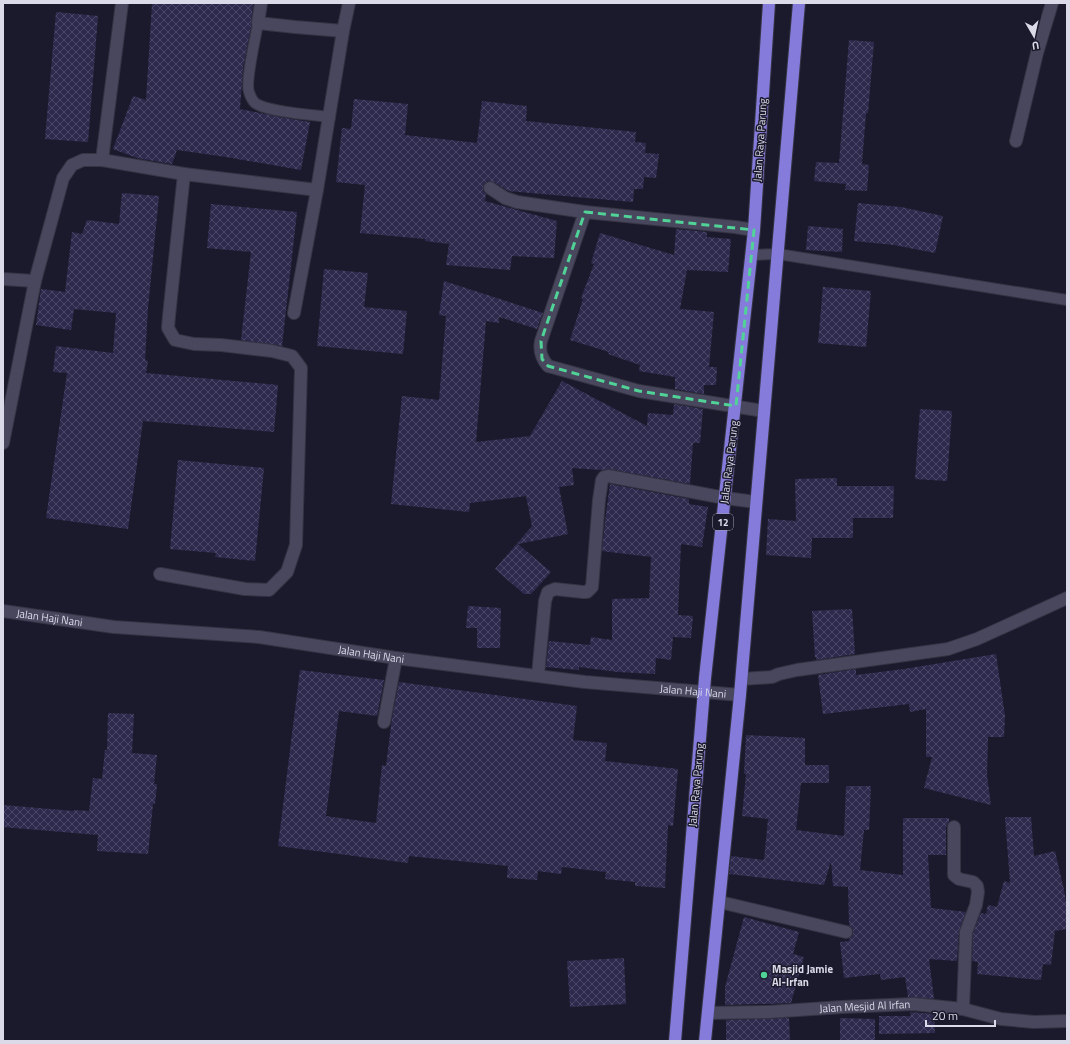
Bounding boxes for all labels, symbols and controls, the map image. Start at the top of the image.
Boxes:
north arrow [1014,16,1054,56]
text: U [1031,37,1040,54]
street label: Jalan Raya Parung [749,97,771,182]
street label: Jalan Raya Parung [716,419,742,504]
road number: 12 [713,514,733,530]
street label: Jalan Haji Nani [15,605,84,630]
street label: Jalan Haji Nani [337,641,405,667]
street label: Jalan Haji Nani [659,680,727,702]
street label: Jalan Raya Parung [684,742,708,827]
place label: Masjid Jamie Al-Irfan [772,961,833,990]
marker: Masjid Jamie Al-Irfan [759,970,769,980]
street label: Jalan Mesjid Al Irfan [819,996,911,1017]
scale bar [926,1002,995,1028]
text: 20 m [932,1006,958,1025]

